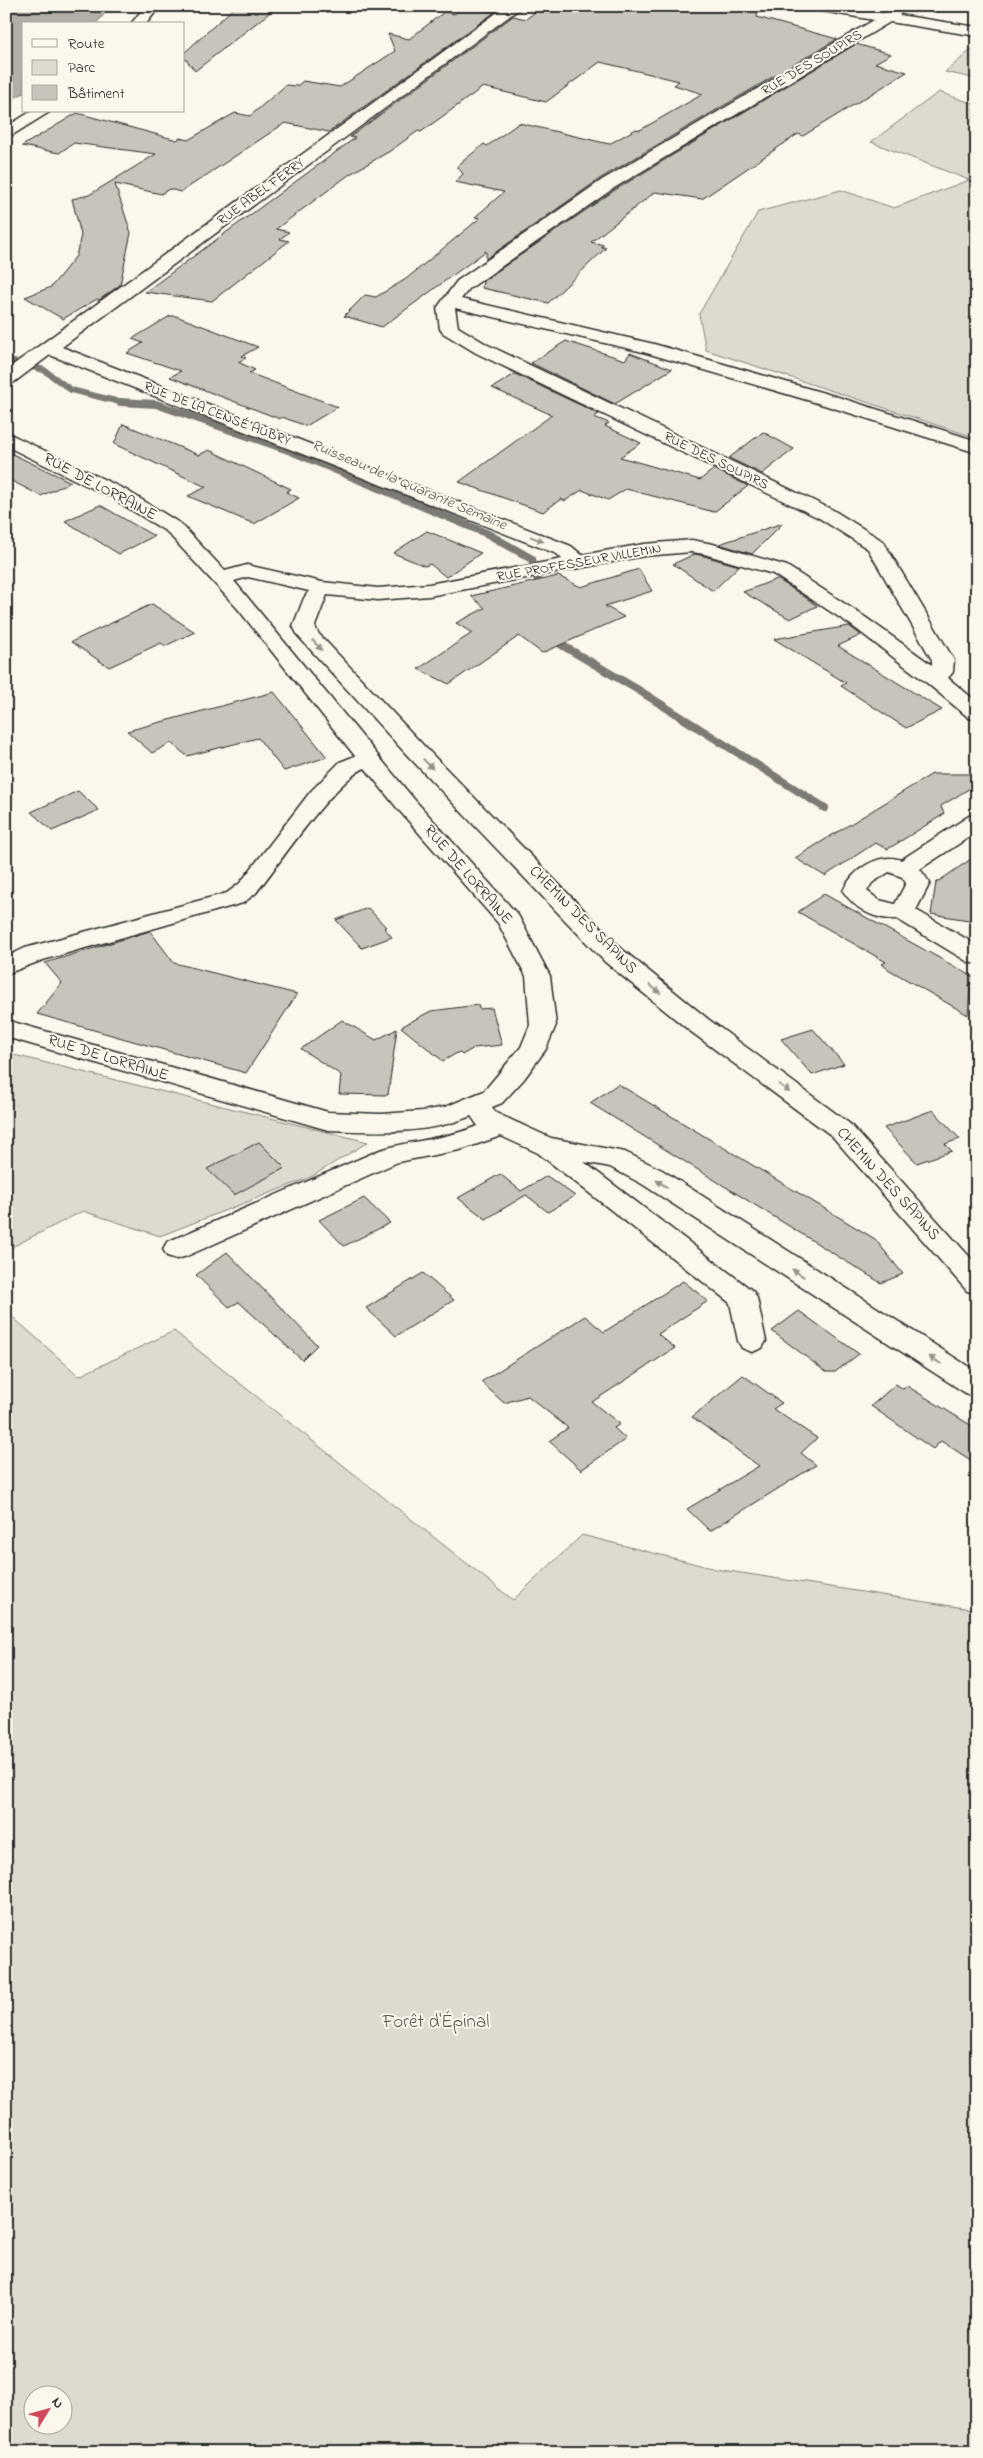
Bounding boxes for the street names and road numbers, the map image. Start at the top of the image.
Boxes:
street label: RUE DES SOUPIRS [758,25,866,101]
street label: RUE ABEL FERRY [213,153,309,231]
street label: RUE DE LA CENSÉ AUBRY [141,376,294,452]
street label: RUE DES SOUPIRS [660,427,772,495]
street label: RUE DE LORRAINE [39,447,161,527]
street label: RUE PROFESSEUR VILLEMIN [495,538,663,588]
street label: RUE DE LORRAINE [418,820,518,930]
street label: CHEMIN DES SAPINS [523,860,643,980]
street label: RUE DE LORRAINE [45,1028,171,1088]
street label: CHEMIN DES SAPINS [831,1122,945,1246]

